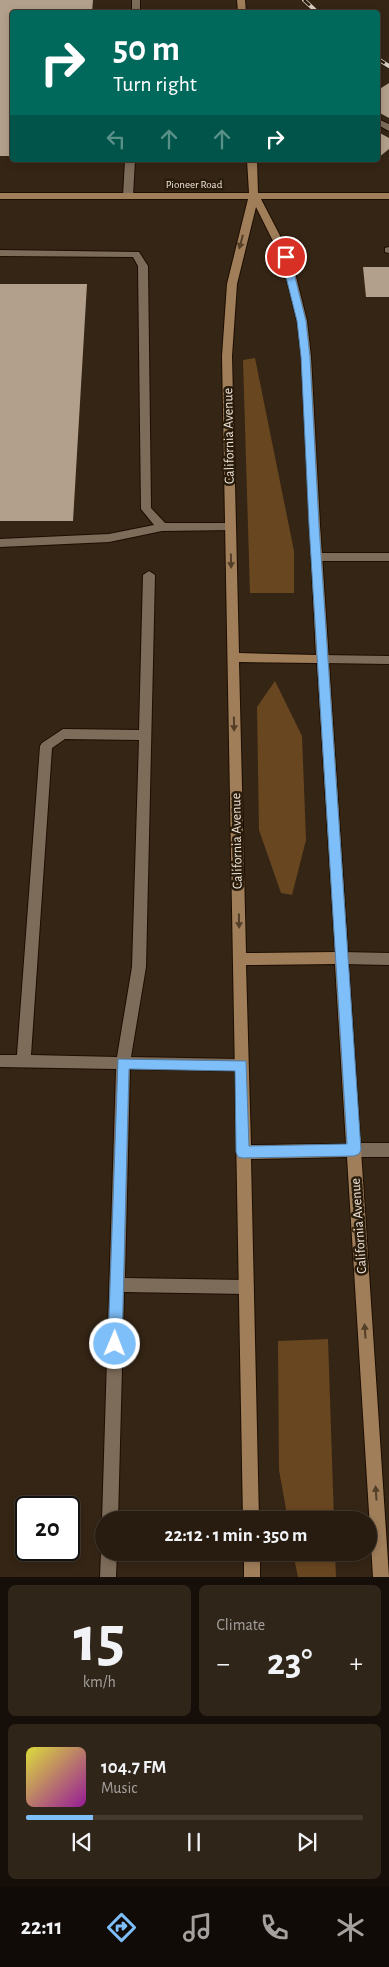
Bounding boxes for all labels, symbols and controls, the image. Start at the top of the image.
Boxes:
icon: right [30,30,95,95]
text: 50 m [113,32,180,67]
text: Turn right [113,73,197,95]
icon: left [102,125,130,153]
icon: ahead [155,125,183,153]
icon: ahead [208,125,236,153]
icon: right [261,125,289,153]
street label: Pioneer Road [166,179,223,190]
one-way arrow [237,235,245,250]
pin [265,236,307,278]
icon: arrive [272,243,300,271]
street label: California Avenue [221,388,237,484]
one-way arrow [227,553,235,569]
one-way arrow [230,716,238,732]
street label: California Avenue [229,793,245,889]
one-way arrow [235,913,243,929]
street label: California Avenue [349,1178,369,1274]
position arrow [88,1317,140,1369]
one-way arrow [361,1323,369,1339]
one-way arrow [371,1485,379,1501]
speed limit sign: 20 [15,1496,80,1561]
text: 22:12 · 1 min · 350 m [165,1526,307,1545]
text: 15 [74,1608,125,1673]
text: Climate [217,1617,265,1633]
text: 23° [267,1644,312,1682]
text: − [217,1650,230,1678]
text: + [350,1650,363,1678]
text: km/h [83,1674,116,1690]
text: 104.7 FM [101,1758,166,1777]
text: Music [101,1780,137,1796]
icon: previous [68,1828,96,1856]
icon: pause [180,1828,208,1856]
icon: next [293,1828,321,1856]
icon: directions [104,1910,139,1945]
icon: music [180,1910,215,1945]
icon: phone [257,1910,292,1945]
icon: climate [333,1910,368,1945]
text: 22:11 [21,1916,62,1938]

